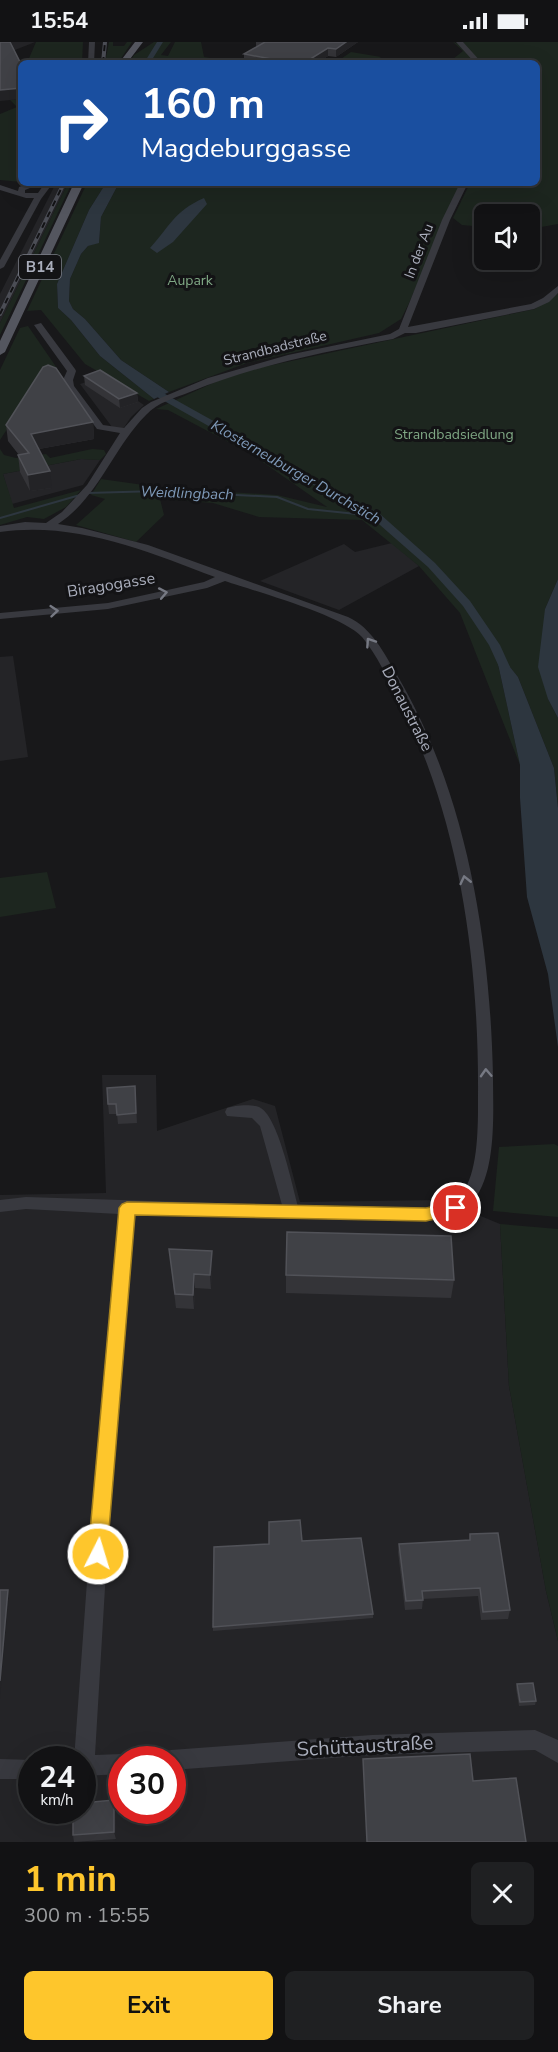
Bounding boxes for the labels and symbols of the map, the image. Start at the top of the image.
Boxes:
street label: In der Au [400,221,438,281]
road number: B14 [19,255,61,279]
park label: Aupark [167,271,214,290]
street label: Strandbadstraße [221,326,329,370]
water label: Klosterneuburger Durchstich [208,415,384,529]
park label: Strandbadsiedlung [394,425,514,444]
water label: Weidlingbach [140,481,234,505]
street label: Biragogasse [65,567,157,603]
one-way arrow [158,587,168,600]
one-way arrow [50,605,59,618]
one-way arrow [366,638,378,648]
street label: Donaustraße [376,663,438,755]
one-way arrow [459,875,472,885]
one-way arrow [479,1069,492,1078]
pin [430,1182,481,1233]
position arrow [66,1522,130,1586]
street label: Schüttaustraße [296,1729,434,1763]
speed limit sign: 30 [108,1746,186,1824]

